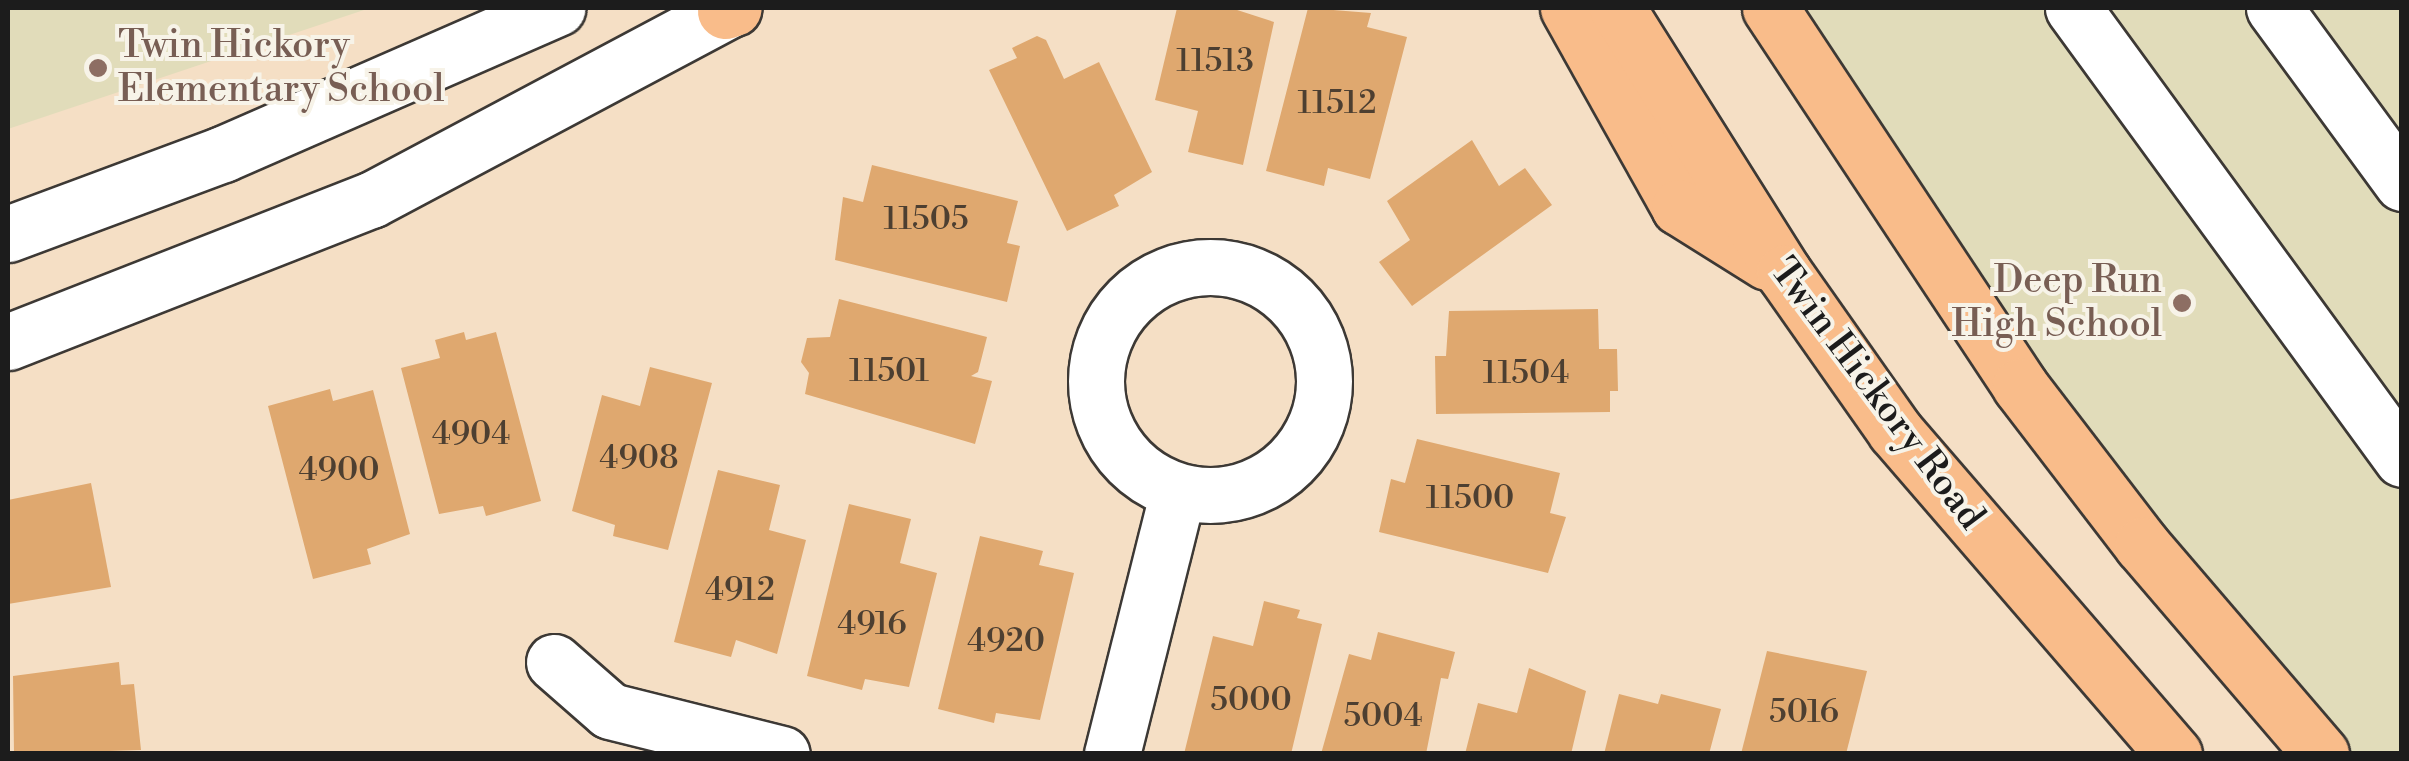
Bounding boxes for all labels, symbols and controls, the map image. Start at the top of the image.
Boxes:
place label: Twin Hickory Elementary School [118,23,444,112]
house number: 11513 [1176,42,1254,80]
marker: Twin Hickory Elementary School [87,57,109,79]
house number: 11512 [1298,84,1376,122]
house number: 11505 [883,200,969,238]
street label: Twin Hickory Road [1760,249,1994,539]
place label: Deep Run High School [1952,258,2162,348]
marker: Deep Run High School [2171,292,2193,314]
house number: 11501 [849,352,929,390]
house number: 11504 [1483,354,1569,392]
house number: 4904 [432,415,510,453]
house number: 4908 [599,439,679,477]
house number: 4900 [299,451,379,489]
house number: 11500 [1426,479,1514,517]
house number: 4912 [705,571,775,609]
house number: 4916 [837,605,907,643]
house number: 4920 [967,622,1045,660]
house number: 5000 [1210,681,1292,719]
house number: 5016 [1769,693,1839,731]
house number: 5004 [1343,697,1423,735]

